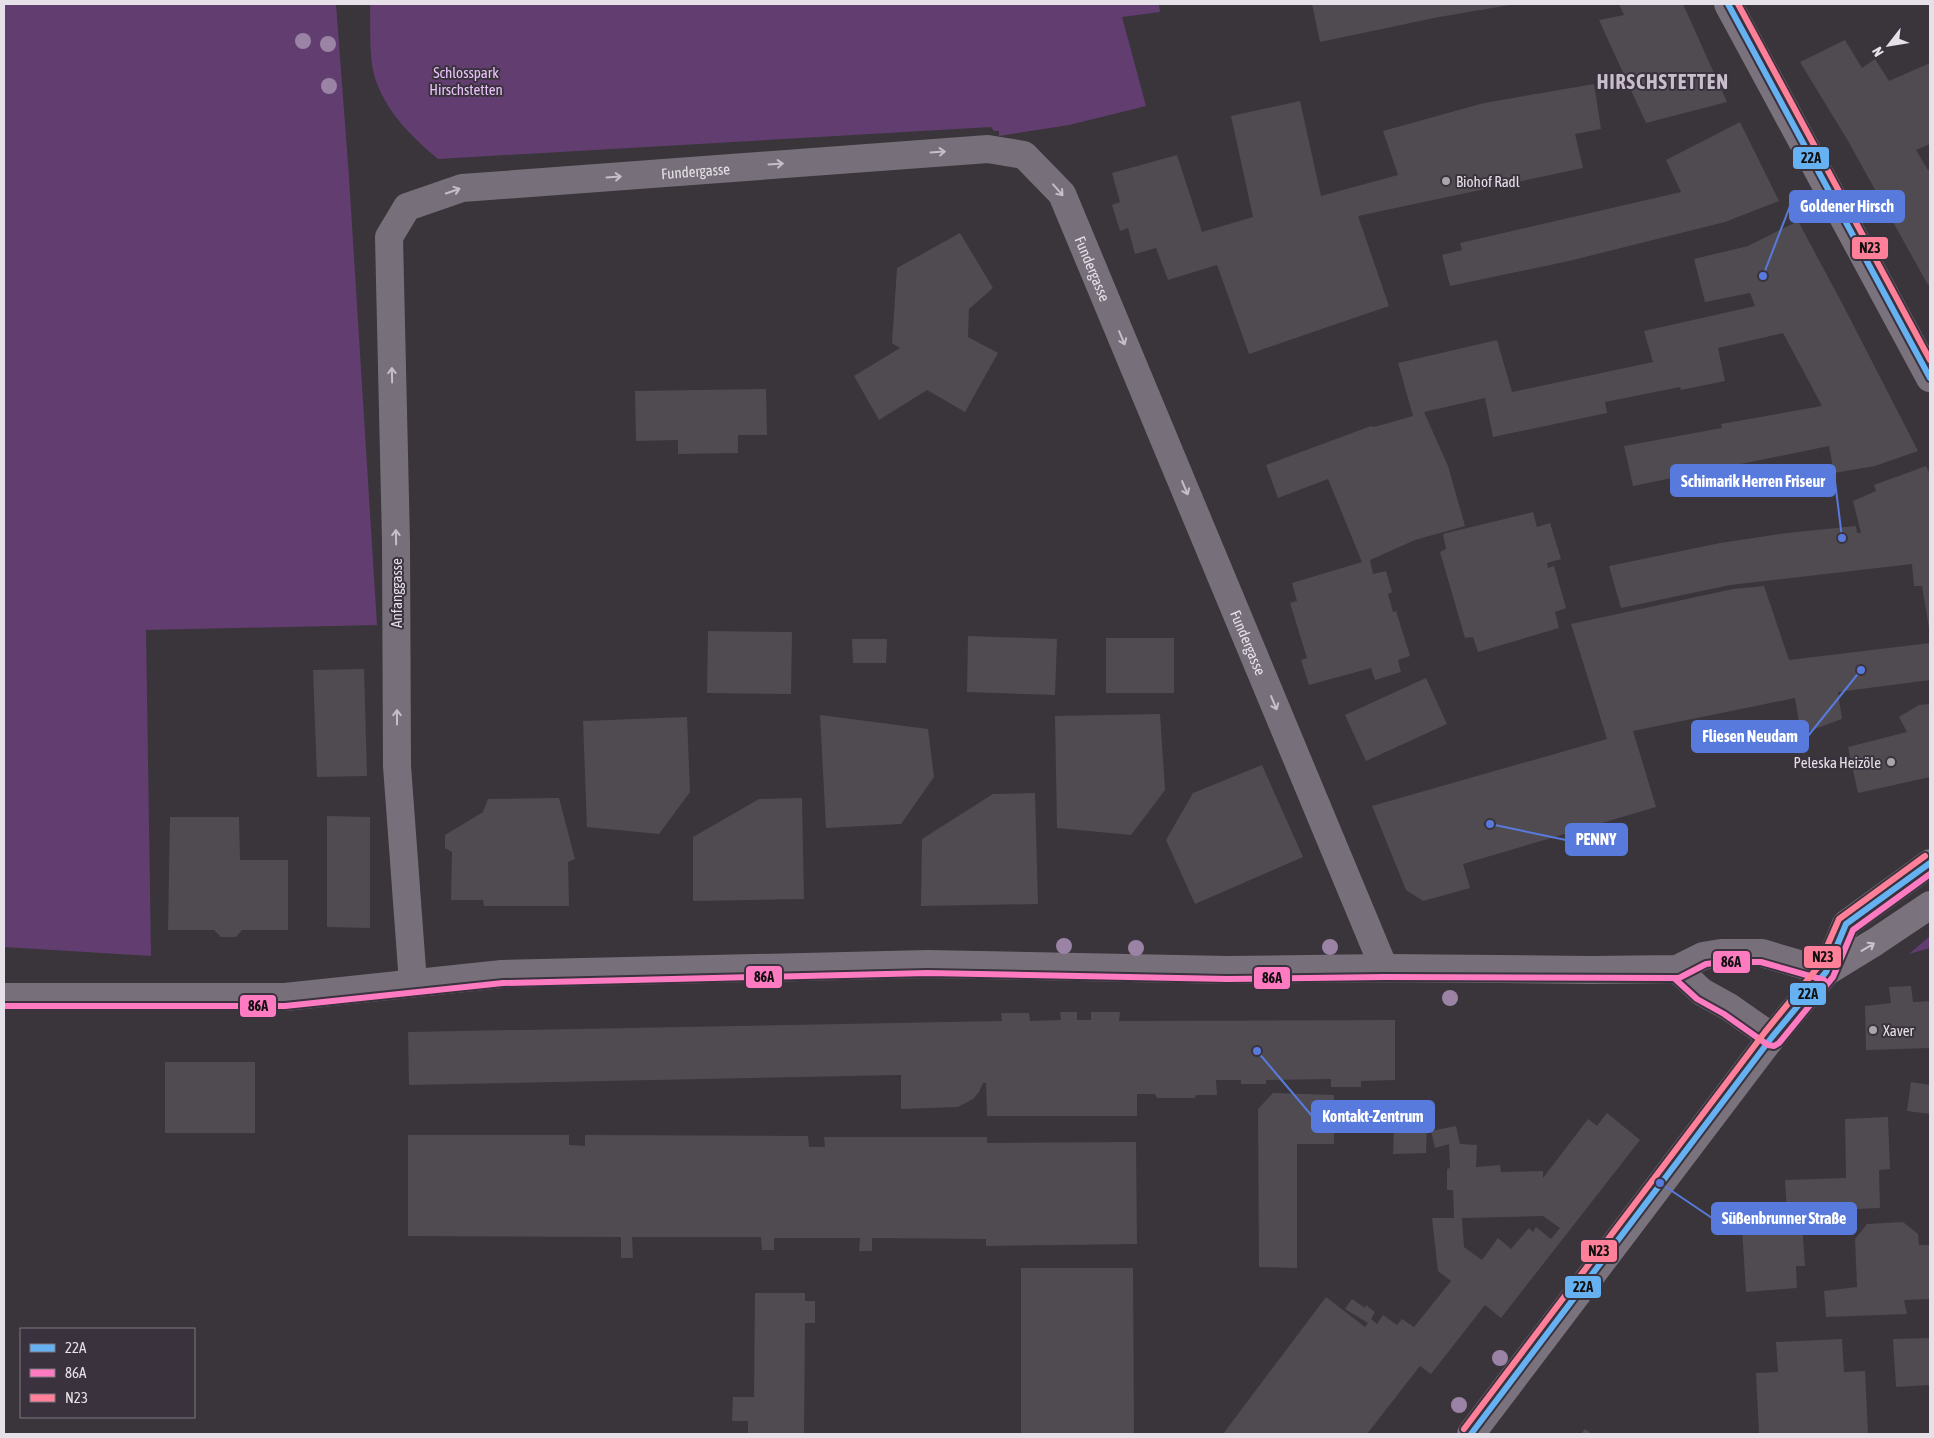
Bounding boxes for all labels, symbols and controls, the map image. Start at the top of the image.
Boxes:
north arrow [1864,20,1914,70]
text: N [1869,44,1887,59]
park label: Schlosspark Hirschstetten [429,64,503,98]
district label: HIRSCHSTETTEN [1597,70,1729,93]
line badge: 22A [1792,146,1830,170]
one-way arrow [930,148,946,157]
text: 22A [1801,150,1821,166]
street label: Fundergasse [661,160,731,182]
one-way arrow [768,160,784,169]
one-way arrow [606,172,622,181]
place label: Biohof Radl [1456,173,1520,190]
marker: Biohof Radl [1440,175,1452,187]
one-way arrow [1052,183,1063,196]
one-way arrow [444,186,460,195]
callout: Goldener Hirsch [1790,191,1904,222]
text: Goldener Hirsch [1800,197,1894,215]
street label: Fundergasse [1072,233,1114,304]
line badge: N23 [1851,236,1889,260]
text: N23 [1859,240,1881,256]
one-way arrow [1118,330,1128,345]
one-way arrow [387,367,397,384]
callout: Schimarik Herren Friseur [1671,465,1835,496]
text: Schimarik Herren Friseur [1681,472,1825,490]
one-way arrow [1180,480,1190,495]
one-way arrow [391,530,401,546]
street label: Anfanggasse [388,558,405,628]
street label: Fundergasse [1228,607,1270,678]
one-way arrow [1270,695,1280,710]
one-way arrow [392,710,402,726]
callout: Fliesen Neudam [1692,721,1808,752]
text: Fliesen Neudam [1702,727,1798,745]
place label: Peleska Heizöle [1794,754,1881,771]
marker: Peleska Heizöle [1885,756,1897,768]
callout: PENNY [1566,824,1627,855]
text: PENNY [1576,830,1617,848]
one-way arrow [1861,941,1875,951]
line badge: N23 [1803,945,1842,969]
text: N23 [1812,949,1834,965]
line badge: 86A [1712,950,1751,974]
text: 86A [1721,954,1741,970]
line badge: 86A [745,965,783,989]
line badge: 86A [1253,966,1291,990]
text: 86A [754,969,774,985]
text: 86A [1262,970,1282,986]
line badge: 22A [1789,982,1827,1006]
text: 22A [1798,986,1818,1002]
line badge: 86A [239,994,277,1018]
text: 86A [248,998,268,1014]
place label: Xaver [1883,1022,1915,1039]
marker: Xaver [1867,1024,1879,1036]
callout: Kontakt-Zentrum [1312,1101,1434,1132]
text: Kontakt-Zentrum [1322,1107,1424,1125]
callout: Süßenbrunner Straße [1712,1203,1856,1234]
text: Süßenbrunner Straße [1722,1209,1846,1227]
line badge: N23 [1580,1239,1618,1263]
text: N23 [1588,1243,1610,1259]
line badge: 22A [1564,1275,1602,1299]
text: 22A [1573,1279,1593,1295]
legend [20,1328,195,1418]
text: 22A [65,1339,87,1356]
text: 86A [65,1364,87,1381]
text: N23 [65,1389,88,1406]

